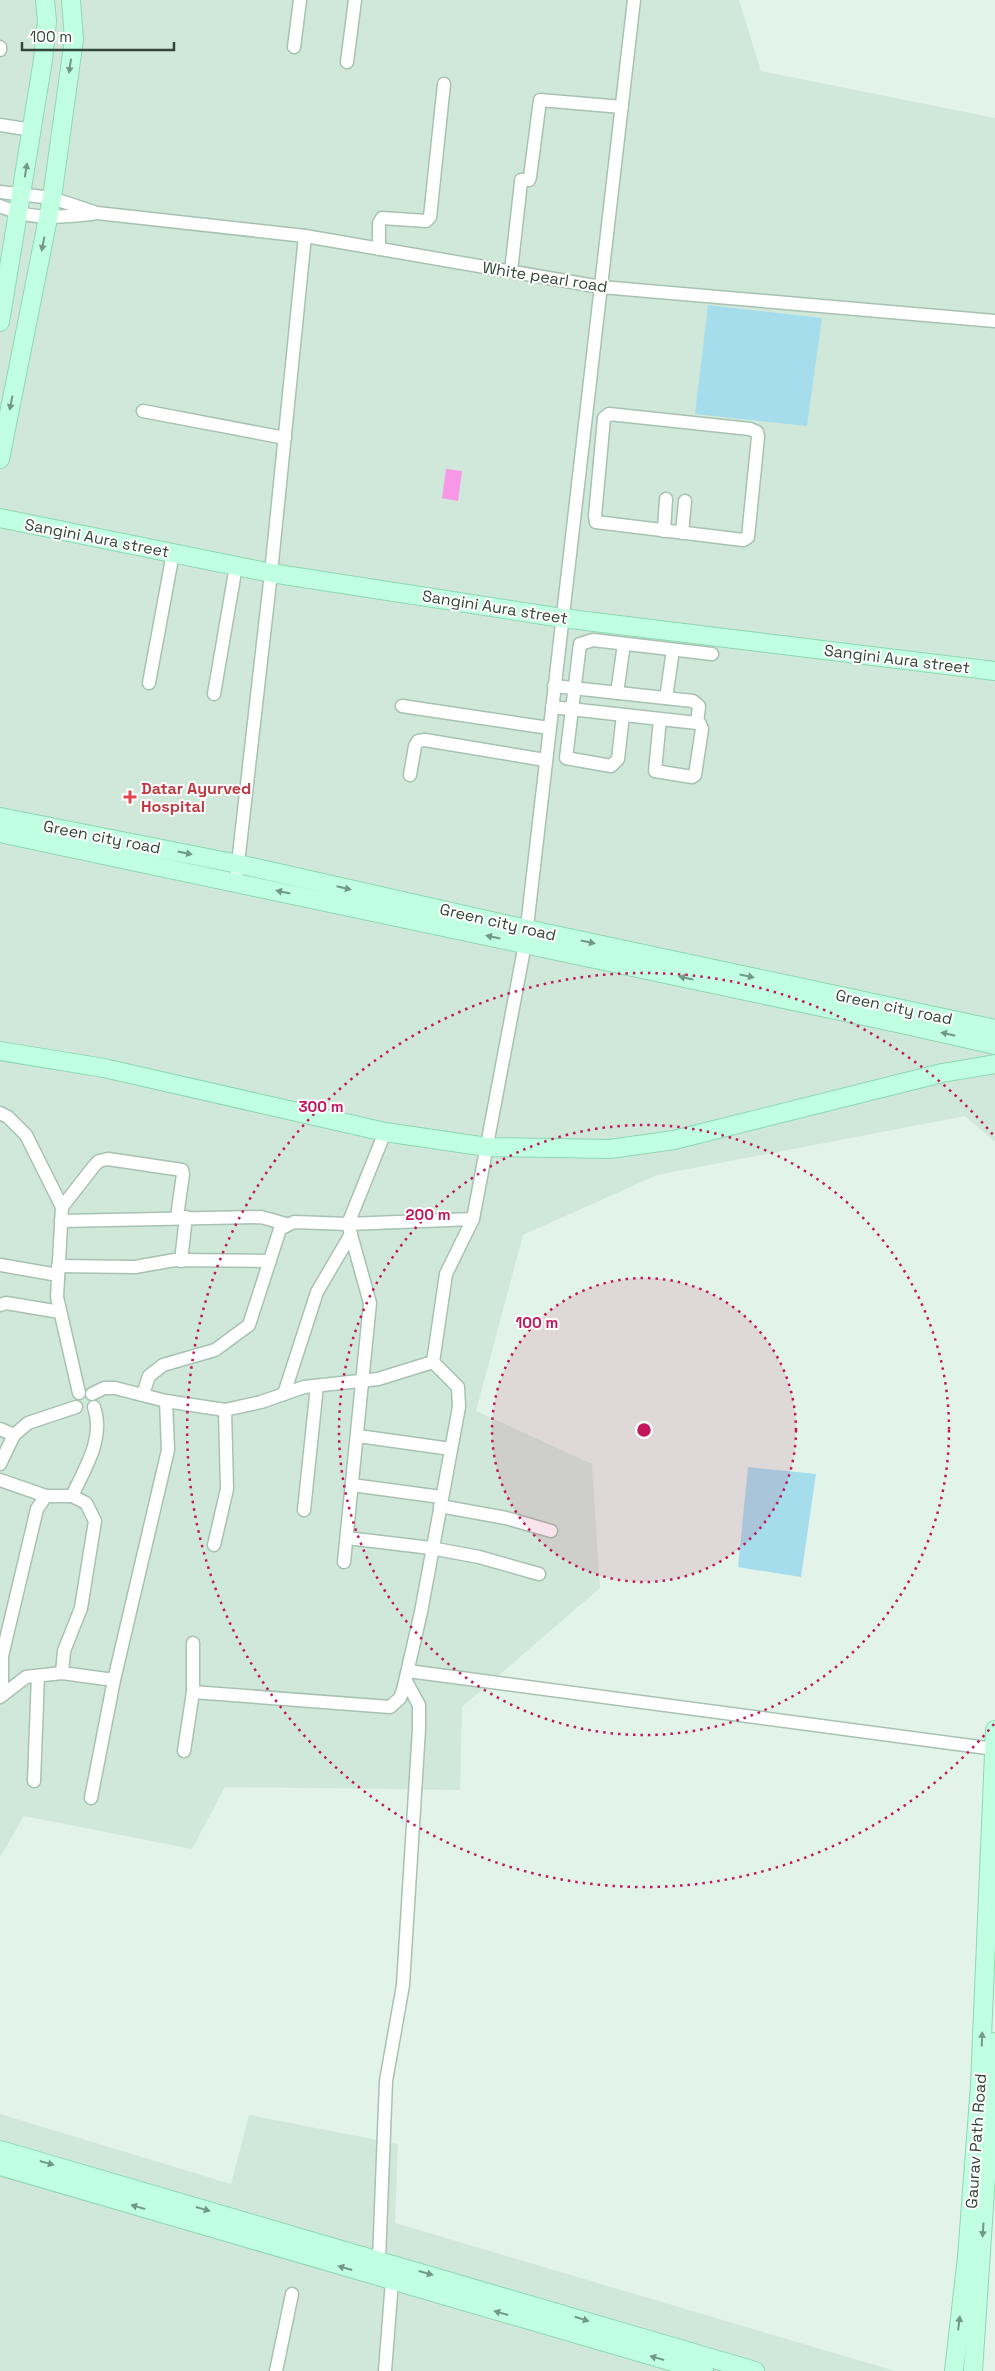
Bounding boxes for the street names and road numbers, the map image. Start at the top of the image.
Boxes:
street label: White pearl road [481,257,609,297]
street label: Sangini Aura street [23,514,171,562]
street label: Sangini Aura street [421,585,569,629]
street label: Sangini Aura street [823,640,971,678]
street label: Green city road [42,815,162,859]
street label: Green city road [438,898,558,946]
street label: Green city road [834,984,954,1030]
street label: Gaurav Path Road [961,2073,991,2209]

